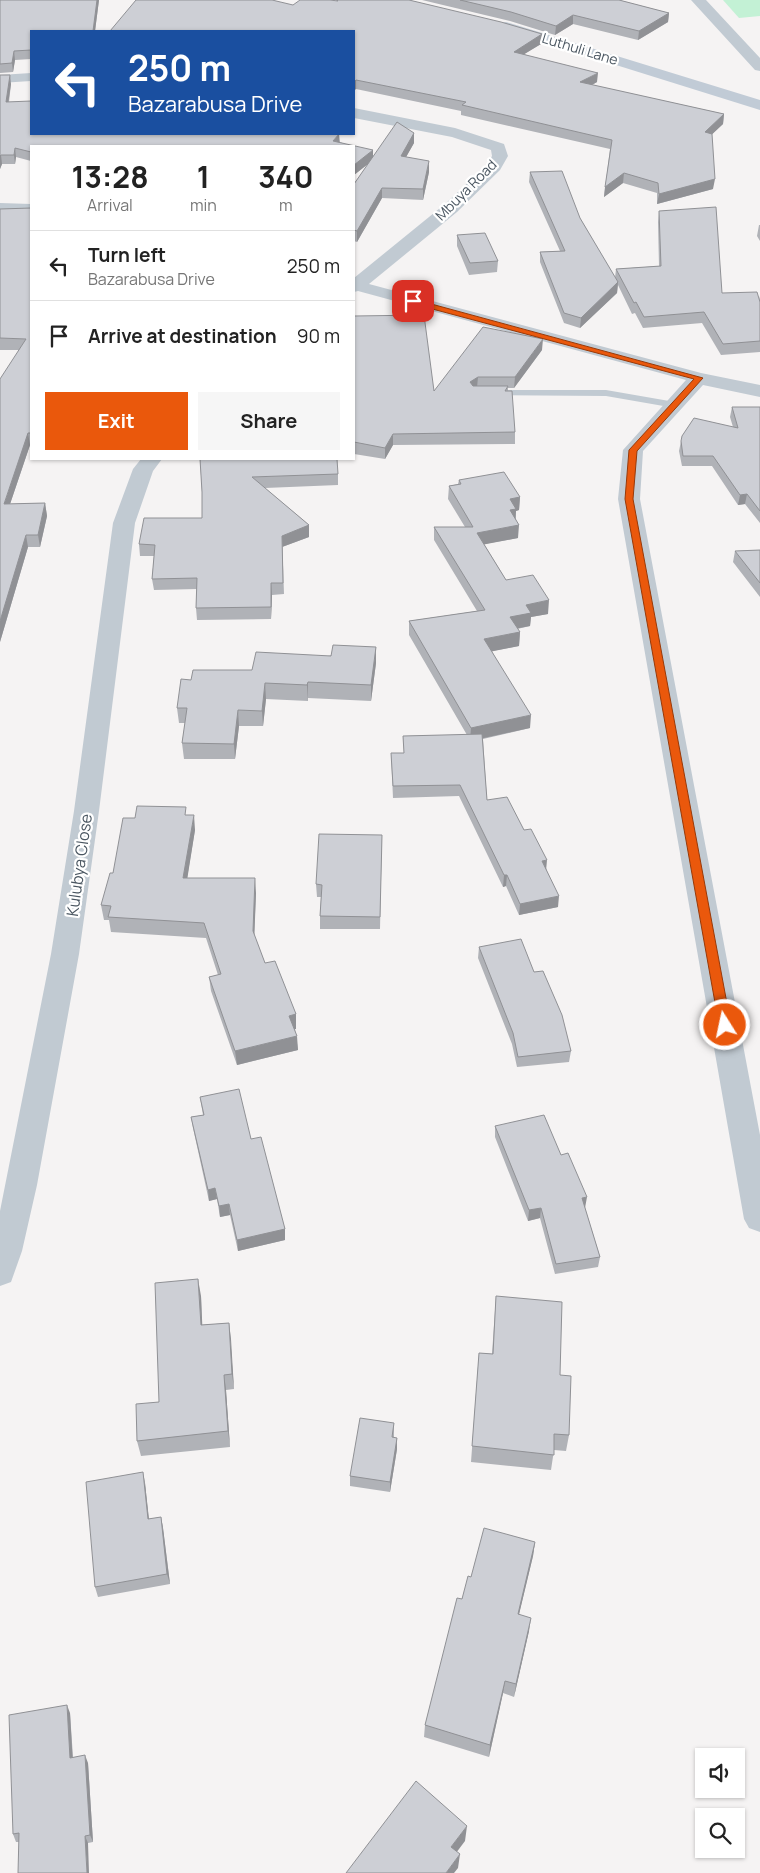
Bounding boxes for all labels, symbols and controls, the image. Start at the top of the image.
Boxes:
street label: Luthuli Lane [540,28,620,69]
text: 250 m [128,44,231,92]
icon: left [45,50,110,115]
text: Bazarabusa Drive [128,89,302,119]
street label: Mbuya Road [431,155,500,224]
text: 13:28 [71,156,149,197]
text: 1 [197,156,210,197]
text: 340 [258,156,314,197]
text: Arrival [87,194,133,216]
text: min [190,194,217,216]
text: m [279,194,293,216]
text: Turn left [88,242,166,268]
icon: left [45,252,73,280]
text: 250 m [287,253,340,279]
text: Bazarabusa Drive [88,268,215,290]
pin [392,280,434,322]
icon: arrive [399,287,427,315]
icon: arrive [45,322,73,350]
text: Arrive at destination [88,323,277,349]
text: 90 m [297,323,340,349]
button: Exit [45,392,188,450]
button: Share [198,392,340,450]
street label: Kulubya Close [61,812,97,918]
position arrow [698,998,750,1050]
map controls [695,1748,745,1858]
button: sound [695,1748,745,1798]
button: search [695,1808,745,1858]

